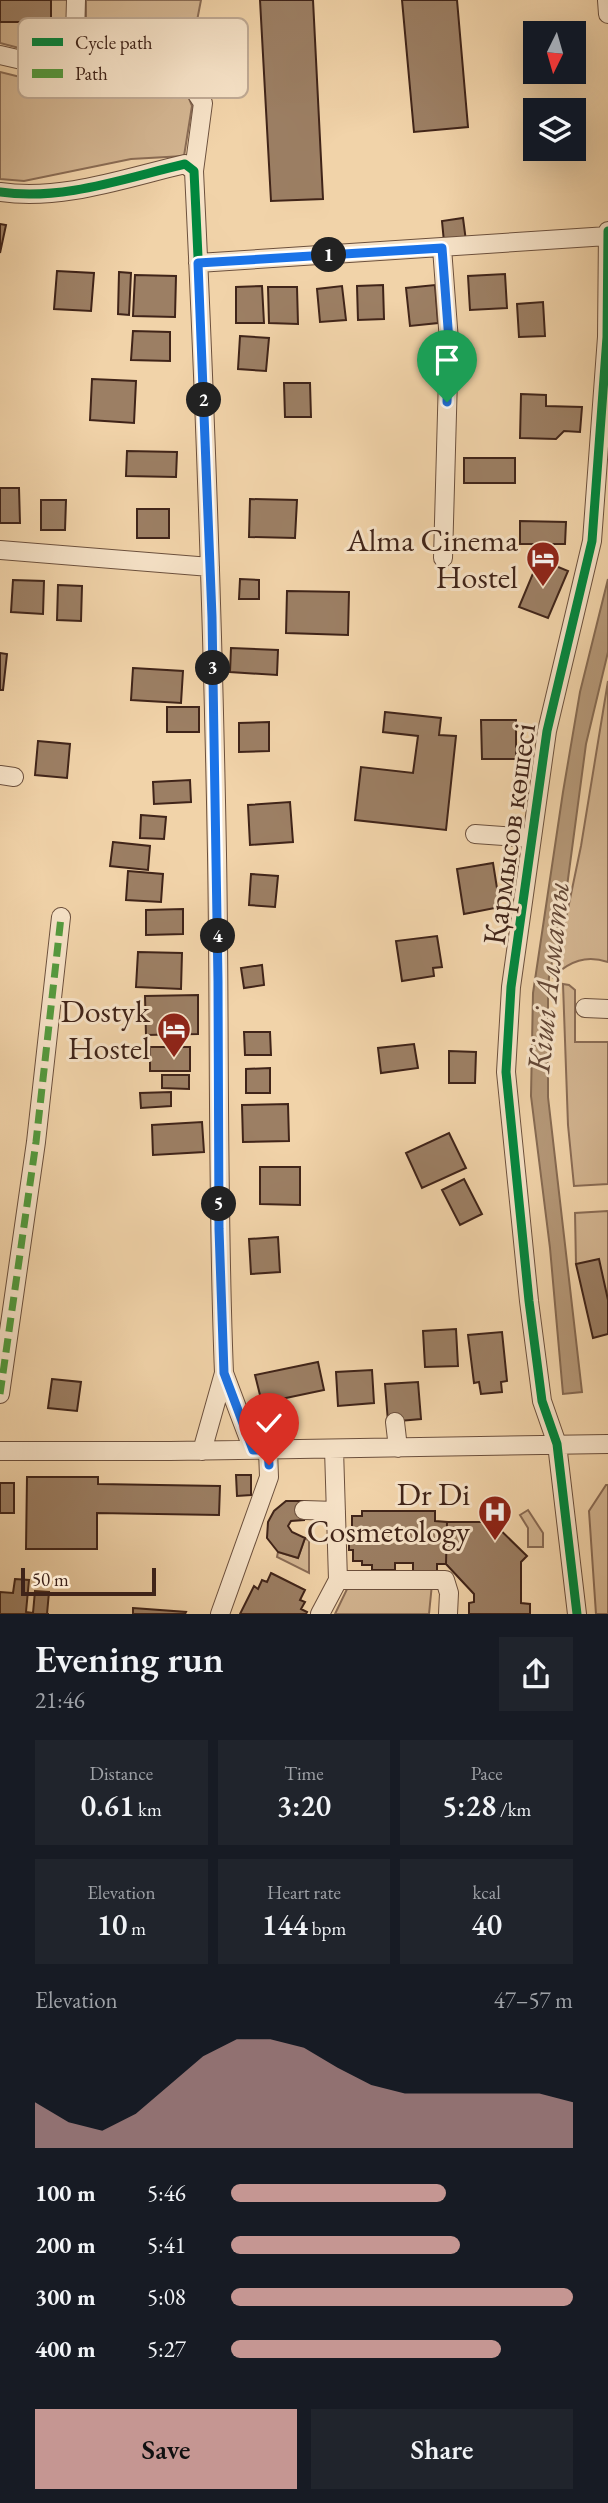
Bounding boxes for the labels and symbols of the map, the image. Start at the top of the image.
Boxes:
legend [18,18,248,98]
north arrow [523,21,586,84]
text: Cycle path [75,30,153,55]
text: Path [75,61,108,86]
pin: 1 [312,238,346,272]
pin [417,330,477,402]
pin: 2 [186,382,222,418]
place label: Alma Cinema Hostel [346,519,518,598]
hotel icon: Alma Cinema Hostel [524,539,562,588]
pin: 3 [196,650,230,686]
street label: Қармысов көшесі [473,720,545,948]
water label: Кіші Алматы [516,879,579,1076]
pin: 4 [200,918,235,954]
place label: Dostyk Hostel [61,990,151,1069]
hotel icon: Dostyk Hostel [155,1010,193,1059]
pin: 5 [202,1186,236,1222]
pin [239,1393,299,1465]
place label: Dr Di Cosmetology [307,1473,471,1552]
hospital icon: Dr Di Cosmetology [476,1493,514,1542]
scale bar [21,1565,156,1597]

